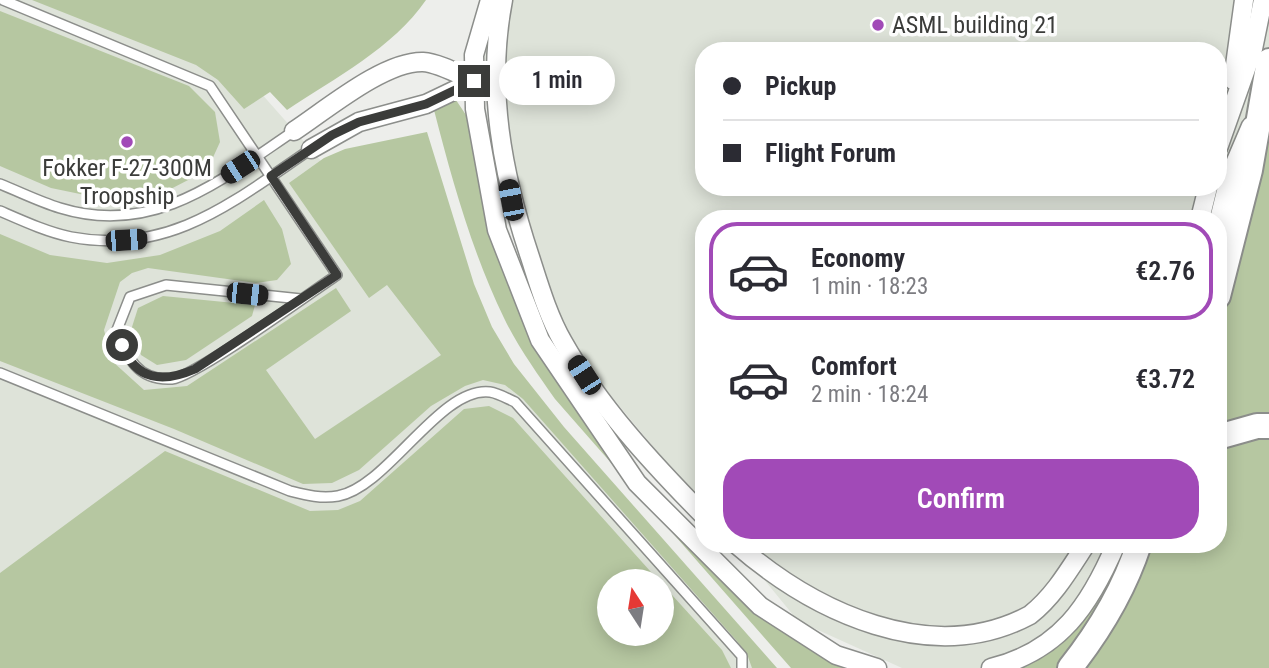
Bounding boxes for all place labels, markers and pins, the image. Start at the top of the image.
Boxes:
place label: ASML building 21 [892,11,1058,39]
marker: ASML building 21 [870,17,886,33]
marker: Fokker F-27-300M Troopship [119,134,135,150]
place label: Fokker F-27-300M Troopship [42,154,212,210]

